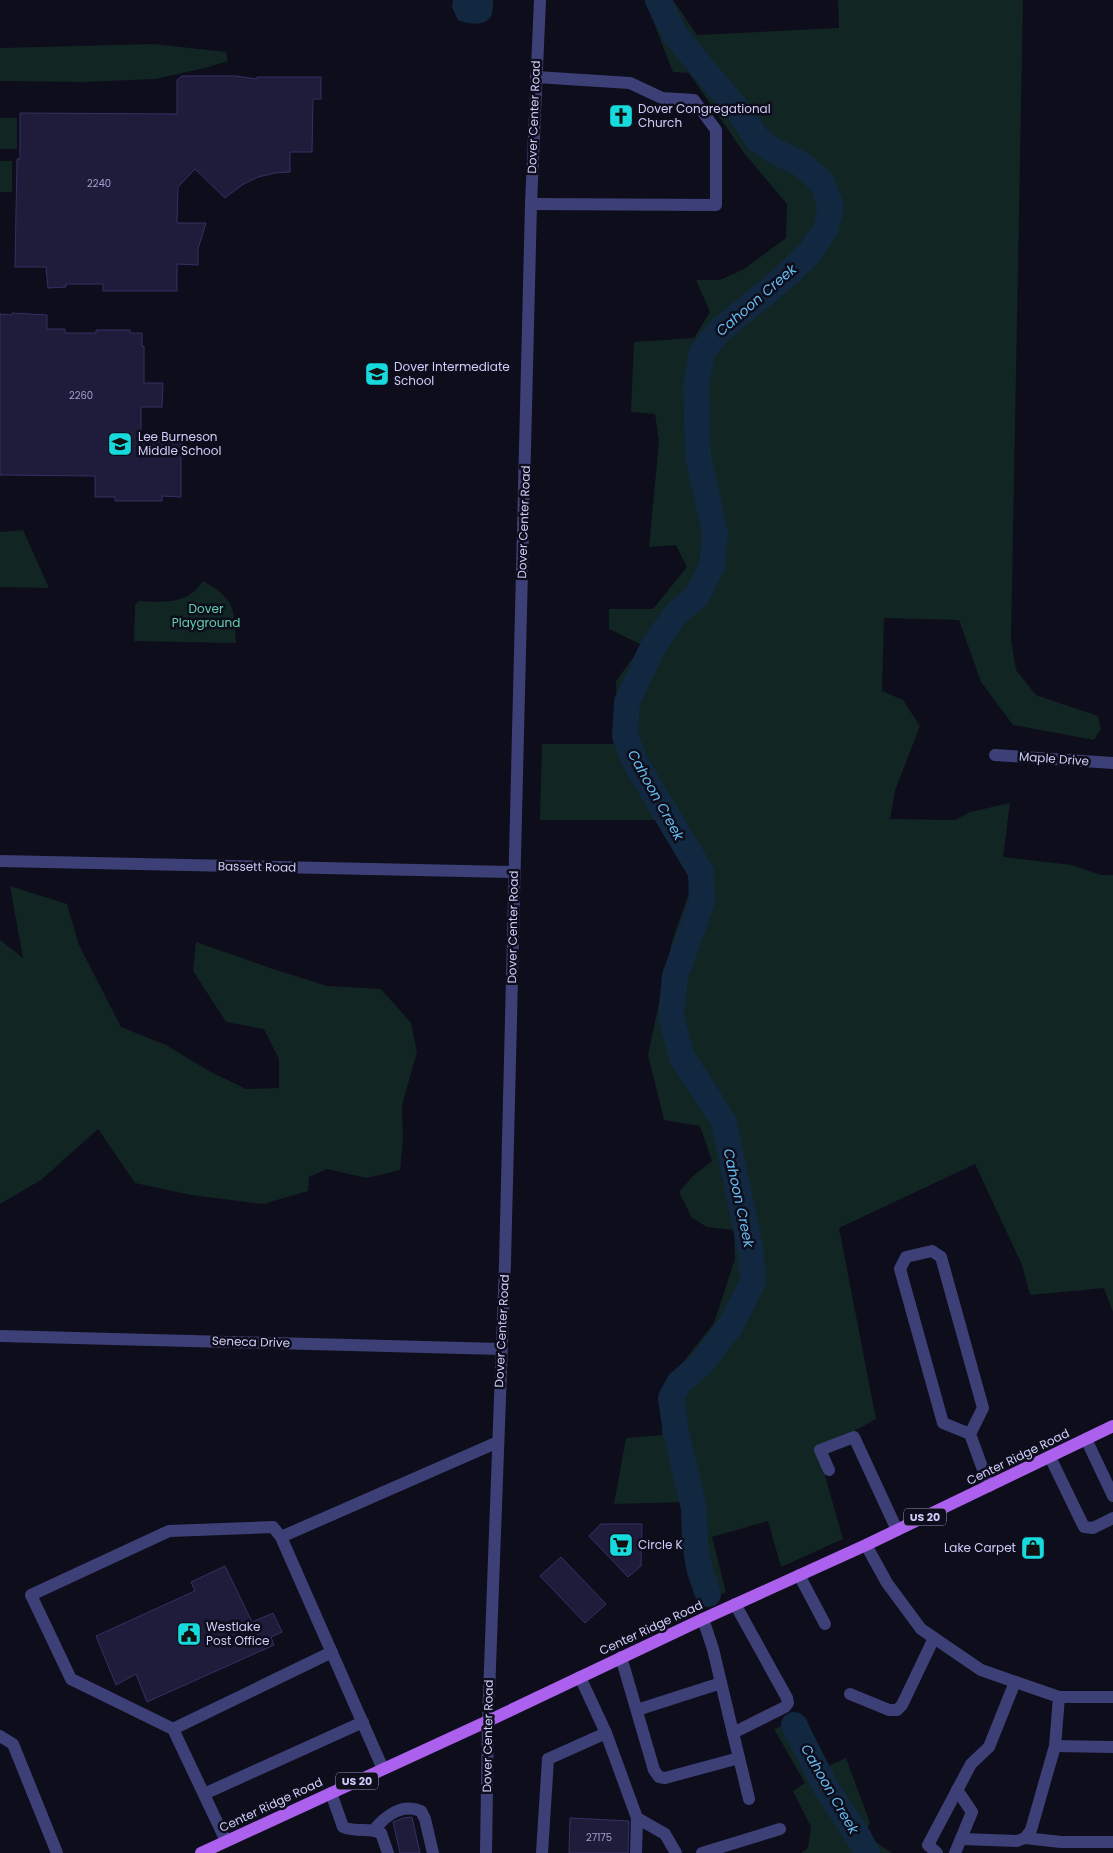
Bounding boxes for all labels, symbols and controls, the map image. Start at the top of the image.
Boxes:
street label: Dover Center Road [523,60,544,174]
place label: Dover Congregational Church [638,100,771,131]
church icon: Dover Congregational Church [608,103,634,129]
house number: 2240 [87,176,111,191]
water label: Cahoon Creek [711,259,801,341]
place label: Dover Intermediate School [394,358,510,389]
school or university icon: Dover Intermediate School [364,361,390,387]
house number: 2260 [69,388,93,403]
place label: Lee Burneson Middle School [138,428,221,459]
school or university icon: Lee Burneson Middle School [107,431,133,457]
street label: Dover Center Road [513,465,534,579]
park label: Dover Playground [172,600,240,631]
water label: Cahoon Creek [623,746,690,845]
street label: Maple Drive [1018,748,1090,769]
street label: Bassett Road [218,857,296,876]
street label: Dover Center Road [503,870,522,984]
water label: Cahoon Creek [719,1147,759,1250]
street label: Dover Center Road [490,1274,513,1388]
street label: Seneca Drive [212,1332,290,1351]
street label: Center Ridge Road [964,1424,1072,1489]
road number: US 20 [904,1508,946,1525]
supermarket icon: Circle K [608,1532,634,1558]
shop icon: Lake Carpet [1020,1535,1046,1561]
place label: Circle K [638,1536,683,1553]
place label: Lake Carpet [944,1539,1016,1556]
street label: Center Ridge Road [596,1596,705,1659]
place label: Westlake Post Office [206,1618,269,1649]
public building icon: Westlake Post Office [176,1621,202,1647]
street label: Dover Center Road [478,1679,497,1793]
water label: Cahoon Creek [796,1740,864,1838]
road number: US 20 [336,1772,378,1790]
street label: Center Ridge Road [216,1773,325,1836]
house number: 27175 [586,1830,612,1845]

